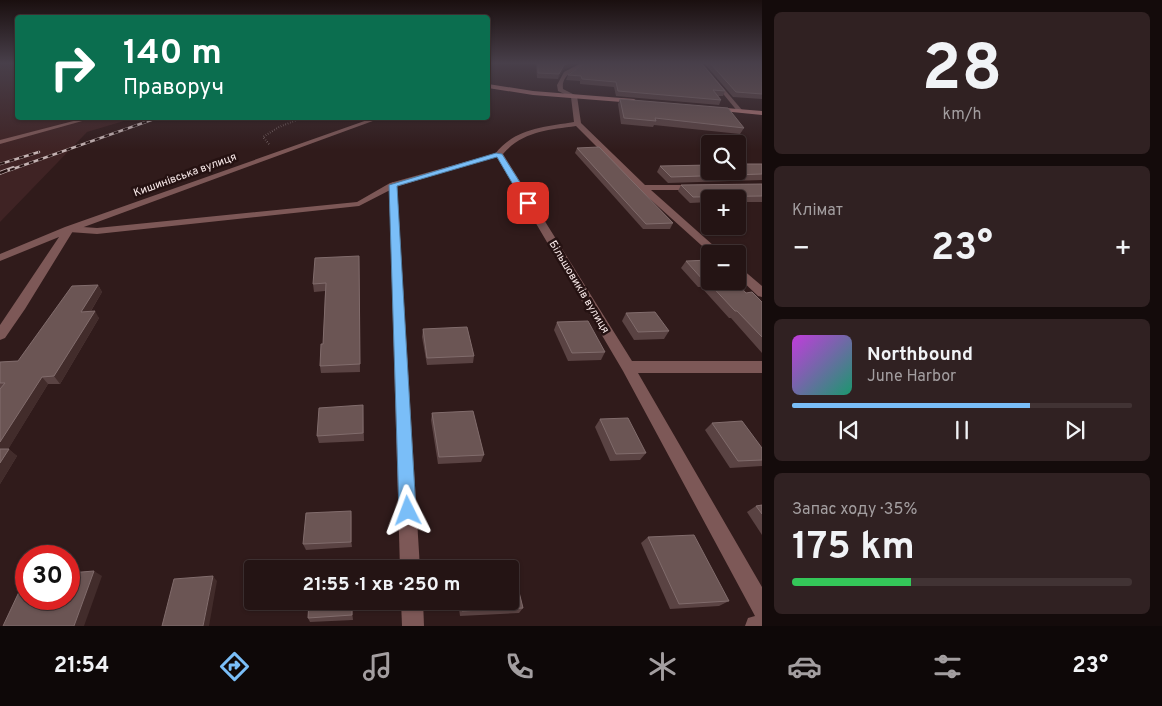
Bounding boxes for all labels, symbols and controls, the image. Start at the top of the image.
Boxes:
text: 28 [922,31,1002,113]
text: 140 m [123,32,222,76]
icon: right [40,35,105,100]
text: Праворуч [123,75,224,102]
text: km/h [943,105,981,125]
map controls [701,135,746,290]
button: search [701,135,746,180]
street label: Кишинівська вулиця [132,150,238,200]
pin [507,182,549,224]
icon: arrive [514,189,542,217]
button: + [701,190,746,235]
text: Клімат [792,201,843,221]
text: 23° [931,225,993,274]
text: − [792,232,810,268]
text: + [1114,232,1132,268]
street label: Більшовиків вулиця [546,238,612,336]
button: − [701,245,746,290]
text: Northbound [867,343,973,367]
text: June Harbor [867,367,956,387]
icon: previous [835,416,863,444]
icon: pause [948,416,976,444]
icon: next [1061,416,1089,444]
position arrow [381,484,433,536]
text: Запас ходу · 35% [792,500,917,520]
text: 175 km [792,524,915,573]
speed limit sign: 30 [15,545,80,610]
text: 21:55 · 1 хв · 250 m [303,573,460,597]
icon: directions [217,649,252,684]
icon: music [360,649,395,684]
icon: phone [502,649,537,684]
icon: climate [645,649,680,684]
icon: car [787,649,822,684]
icon: filters [930,649,965,684]
text: 21:54 [54,653,109,680]
text: 23° [1072,653,1108,680]

